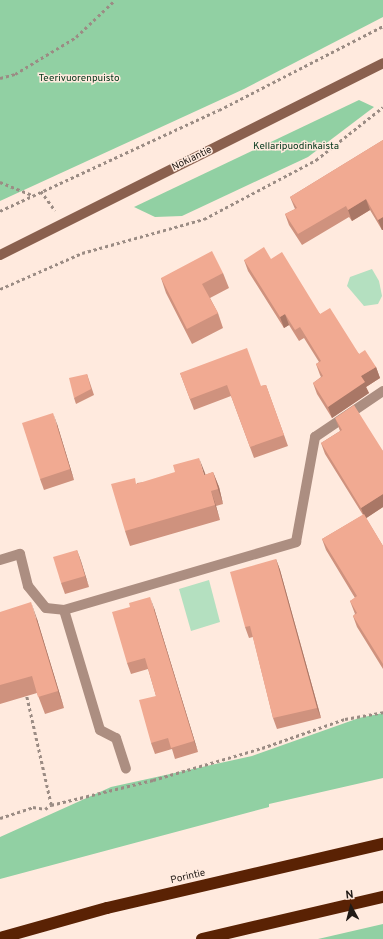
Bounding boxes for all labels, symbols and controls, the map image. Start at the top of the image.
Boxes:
park label: Teerivuorenpuisto [38,73,120,85]
park label: Kellaripuodinkaista [253,141,339,153]
street label: Nokiantie [170,144,214,174]
street label: Porintie [169,867,207,887]
north arrow [331,887,371,927]
text: N [345,888,354,903]

